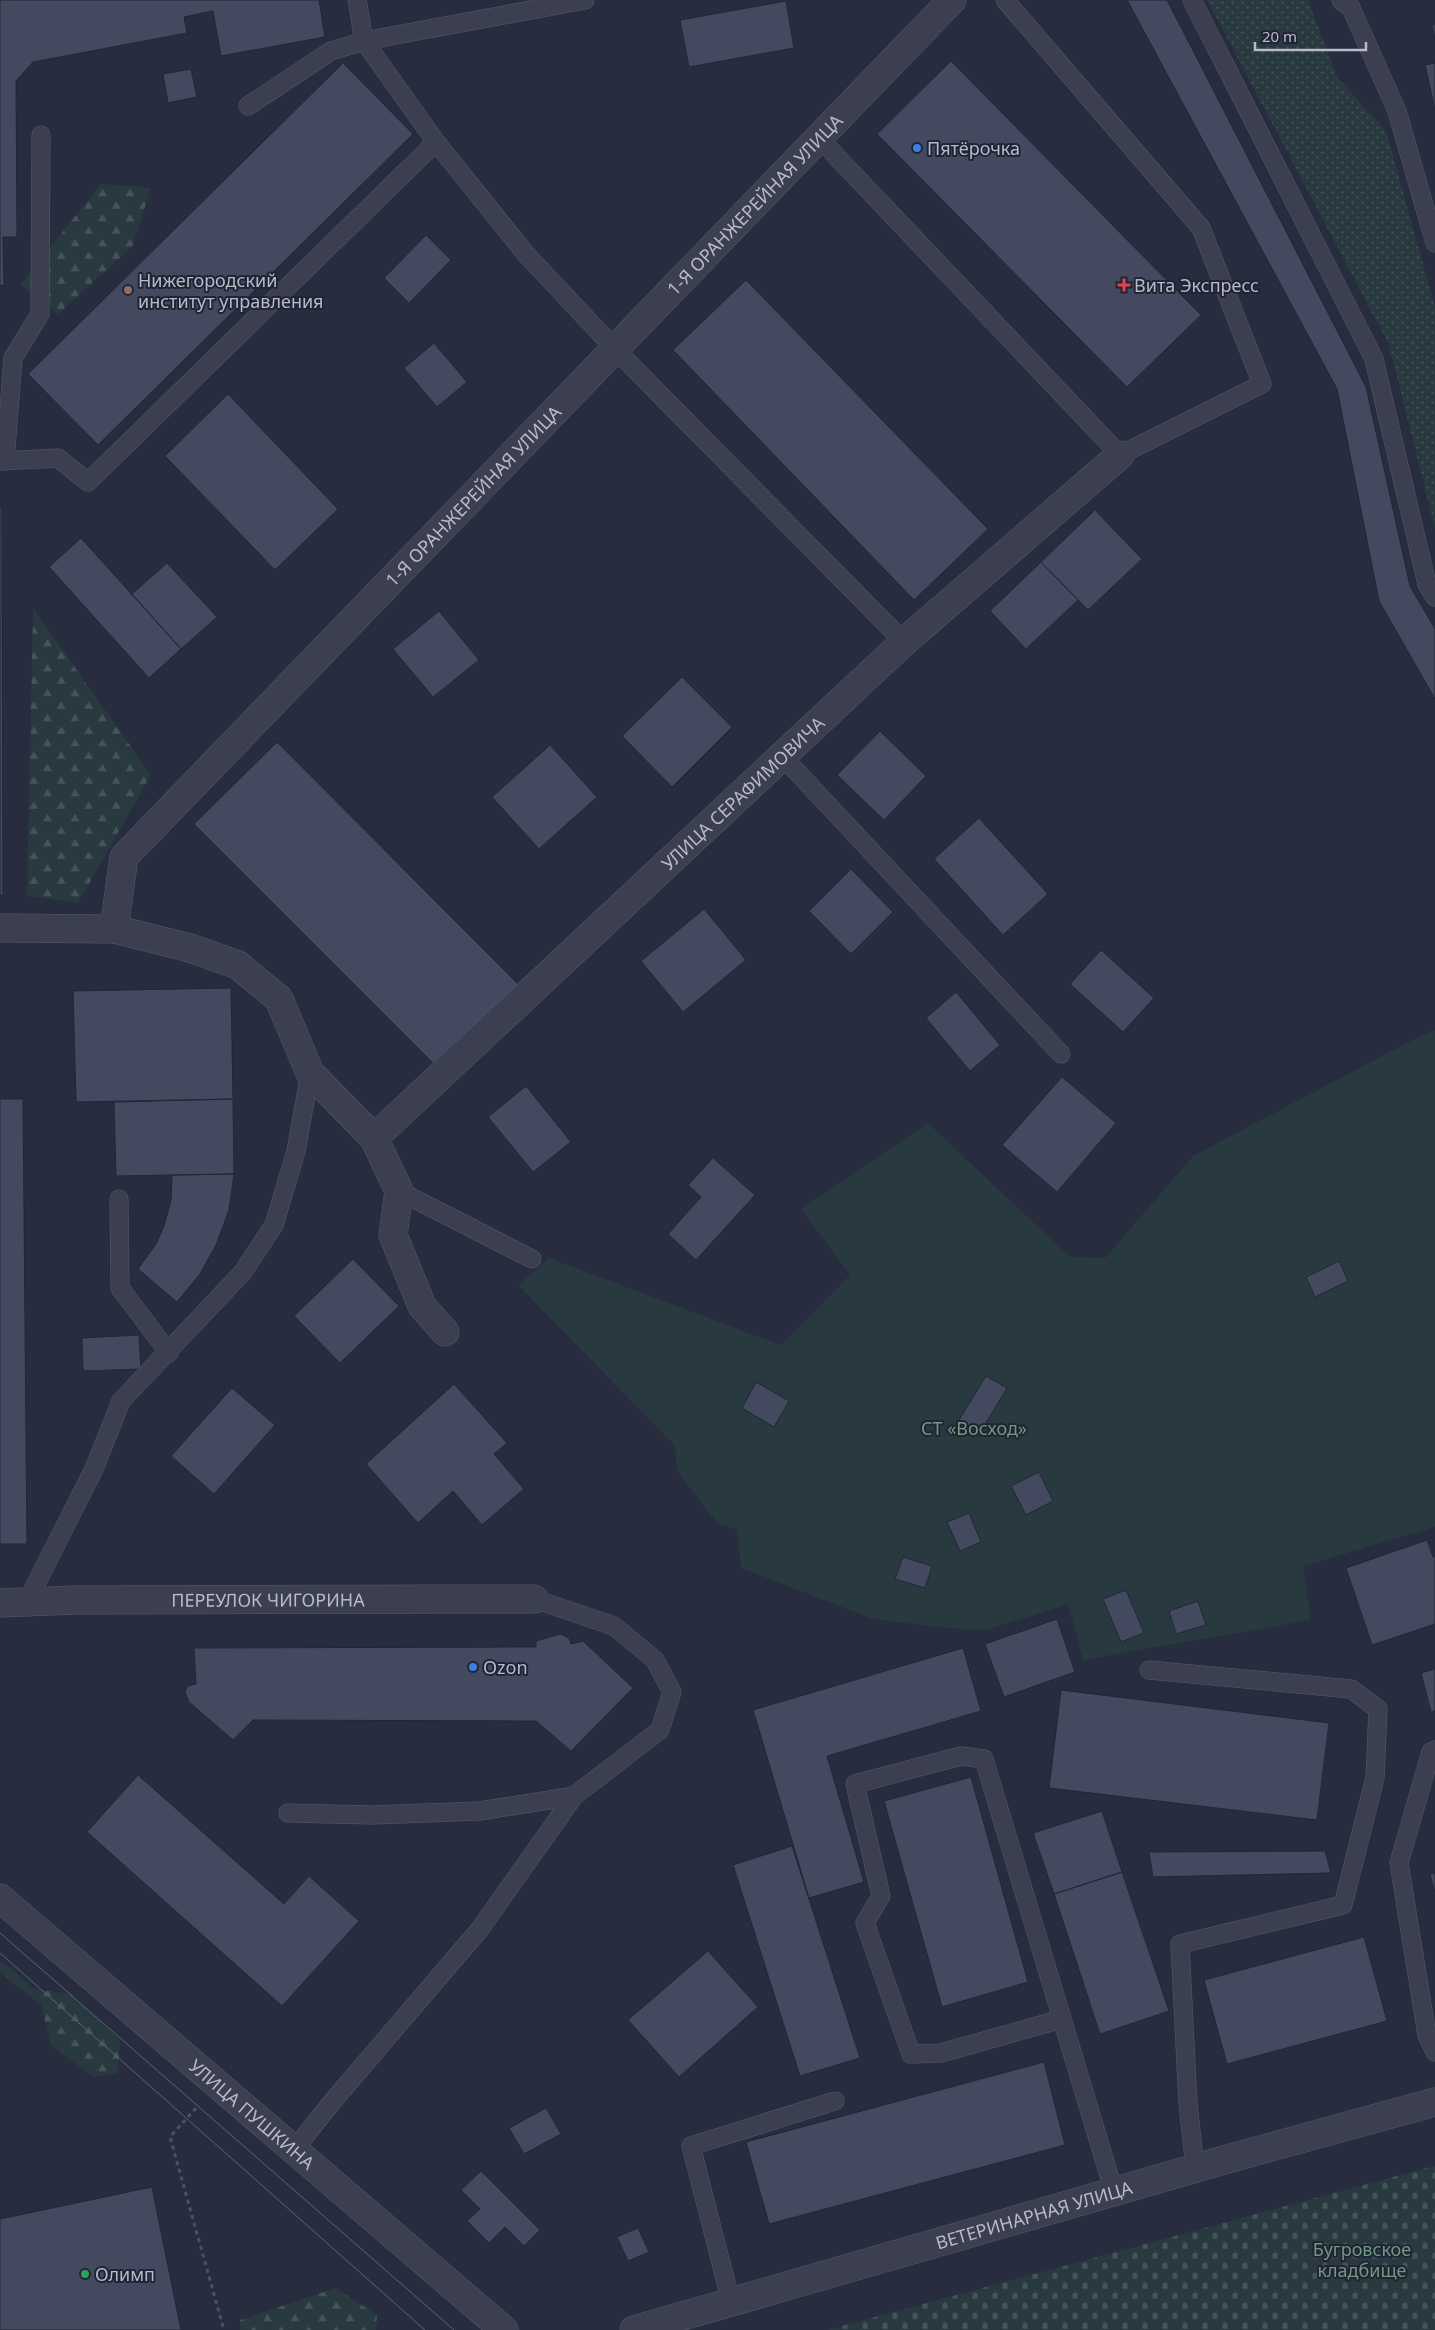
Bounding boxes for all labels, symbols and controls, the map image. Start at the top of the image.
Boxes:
scale bar [1255,20,1366,52]
text: 20 m [1262,26,1297,46]
street label: 1-Я ОРАНЖЕРЕЙНАЯ УЛИЦА [661,108,848,300]
place label: Пятёрочка [927,136,1020,160]
marker: Пятёрочка [911,142,923,154]
place label: Нижегородский институт управления [138,268,324,313]
place label: Вита Экспресс [1134,273,1259,297]
marker: Вита Экспресс [1118,279,1130,291]
marker: Нижегородский институт управления [122,284,134,296]
street label: 1-Я ОРАНЖЕРЕЙНАЯ УЛИЦА [380,400,566,592]
street label: УЛИЦА СЕРАФИМОВИЧА [656,710,830,875]
park label: СТ «Восход» [921,1416,1027,1440]
street label: ПЕРЕУЛОК ЧИГОРИНА [171,1587,365,1612]
place label: Ozon [483,1655,528,1679]
marker: Ozon [467,1661,479,1673]
street label: УЛИЦА ПУШКИНА [184,2054,320,2175]
street label: ВЕТЕРИНАРНАЯ УЛИЦА [933,2175,1135,2255]
park label: Бугровское кладбище [1313,2237,1411,2282]
place label: Олимп [95,2262,155,2286]
marker: Олимп [79,2268,91,2280]

